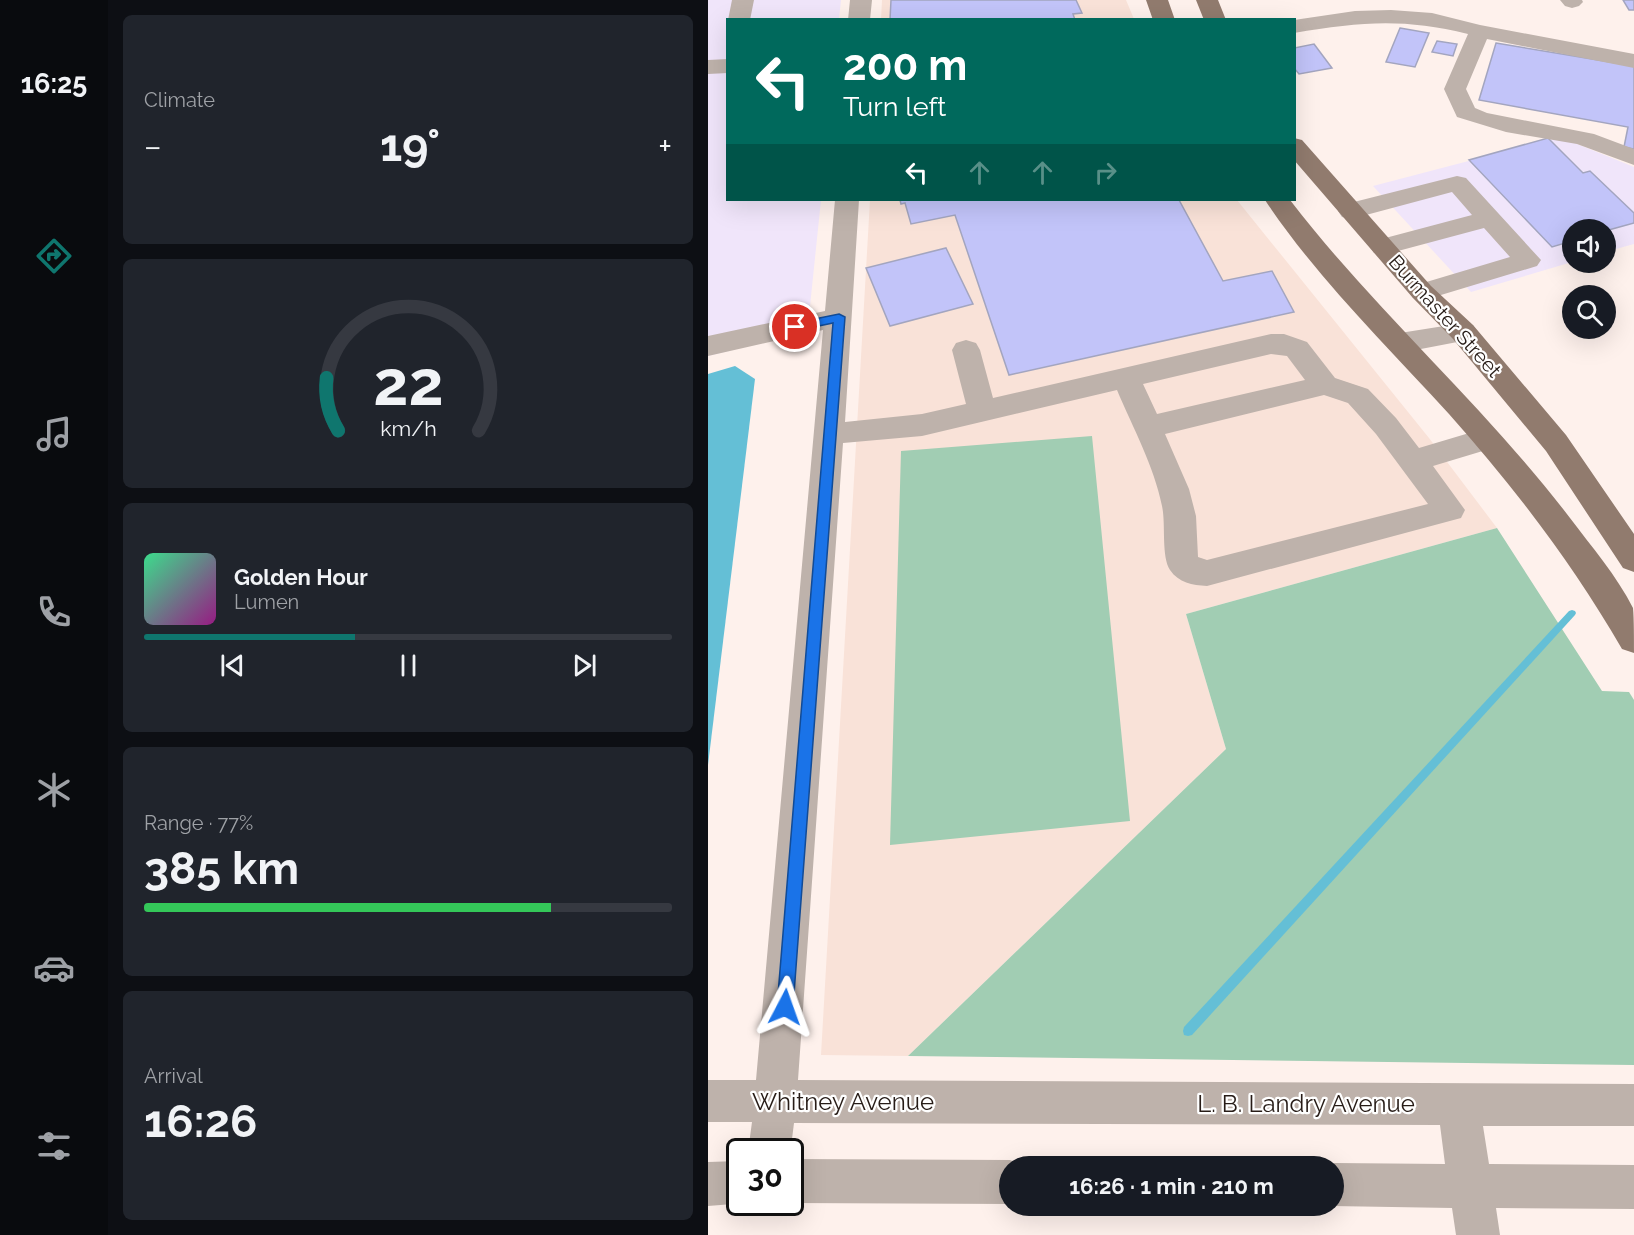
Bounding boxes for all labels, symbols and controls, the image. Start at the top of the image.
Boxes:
text: 200 m [843,41,967,90]
icon: left [744,42,822,120]
text: 16:25 [21,68,87,99]
text: Climate [144,88,215,112]
text: Turn left [843,91,946,122]
text: 19° [380,119,440,172]
text: − [144,127,162,166]
text: + [658,127,672,166]
icon: left [900,156,933,189]
icon: ahead [963,156,996,189]
icon: ahead [1026,156,1059,189]
icon: right [1089,156,1122,189]
map controls [1562,219,1616,339]
button: sound [1562,219,1616,273]
icon: directions [33,235,75,277]
street label: Burmaster Street [1384,250,1506,382]
button: search [1562,285,1616,339]
pin [769,301,820,352]
icon: arrive [778,310,811,343]
text: 22 [373,346,443,420]
icon: music [33,413,75,455]
text: km/h [380,416,436,441]
text: Golden Hour [234,564,368,590]
text: Lumen [234,590,299,614]
icon: phone [33,591,75,633]
icon: previous [216,649,249,682]
icon: pause [392,649,425,682]
icon: next [568,649,601,682]
icon: climate [33,769,75,811]
text: Range · 77% [144,811,253,835]
text: 385 km [144,842,299,895]
icon: car [33,947,75,989]
position arrow [753,975,817,1039]
text: Arrival [144,1064,203,1088]
street label: Whitney Avenue [752,1087,934,1116]
street label: L. B. Landry Avenue [1197,1089,1415,1118]
text: 16:26 [144,1095,257,1148]
icon: filters [33,1125,75,1167]
speed limit sign: 30 [726,1138,804,1216]
text: 16:26 · 1 min · 210 m [1069,1173,1274,1199]

